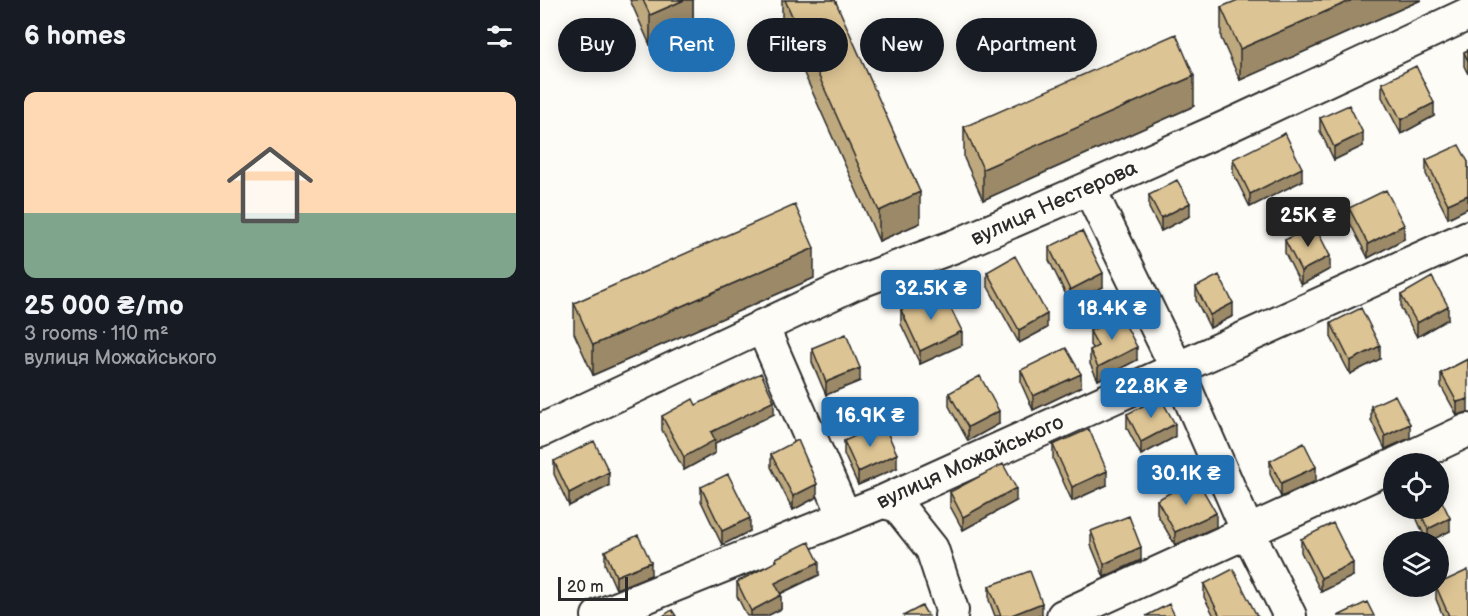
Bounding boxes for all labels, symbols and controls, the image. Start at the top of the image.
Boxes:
chip: Buy [558,18,636,72]
chip: Rent [648,18,735,72]
chip: Filters [747,18,848,72]
chip: New [860,18,944,72]
chip: Apartment [956,18,1097,72]
icon: filters [483,20,516,53]
text: 6 homes [24,21,126,52]
icon: home [216,131,324,239]
street label: вулиця Нестерова [967,155,1141,251]
pin: 25K ₴ [1266,197,1350,248]
text: 25K ₴ [1280,204,1336,228]
pin: 32.5K ₴ [876,270,986,321]
text: 32.5K ₴ [895,277,967,301]
pin: 18.4K ₴ [1057,290,1167,341]
text: 25 000 ₴/mo [24,291,184,322]
text: 18.4K ₴ [1078,297,1146,321]
text: 3 rooms · 110 m² [24,322,169,346]
text: вулиця Можайського [24,346,216,370]
pin: 22.8K ₴ [1096,368,1206,419]
text: 22.8K ₴ [1115,375,1187,399]
pin: 16.9K ₴ [815,397,925,448]
text: 16.9K ₴ [836,404,905,428]
street label: вулиця Можайського [873,409,1067,514]
map controls [1383,453,1449,597]
button: locate [1383,453,1449,519]
pin: 30.1K ₴ [1131,455,1241,506]
text: 30.1K ₴ [1151,462,1221,486]
button: layers [1383,531,1449,597]
scale bar [558,574,628,602]
text: 20 m [567,578,603,597]

